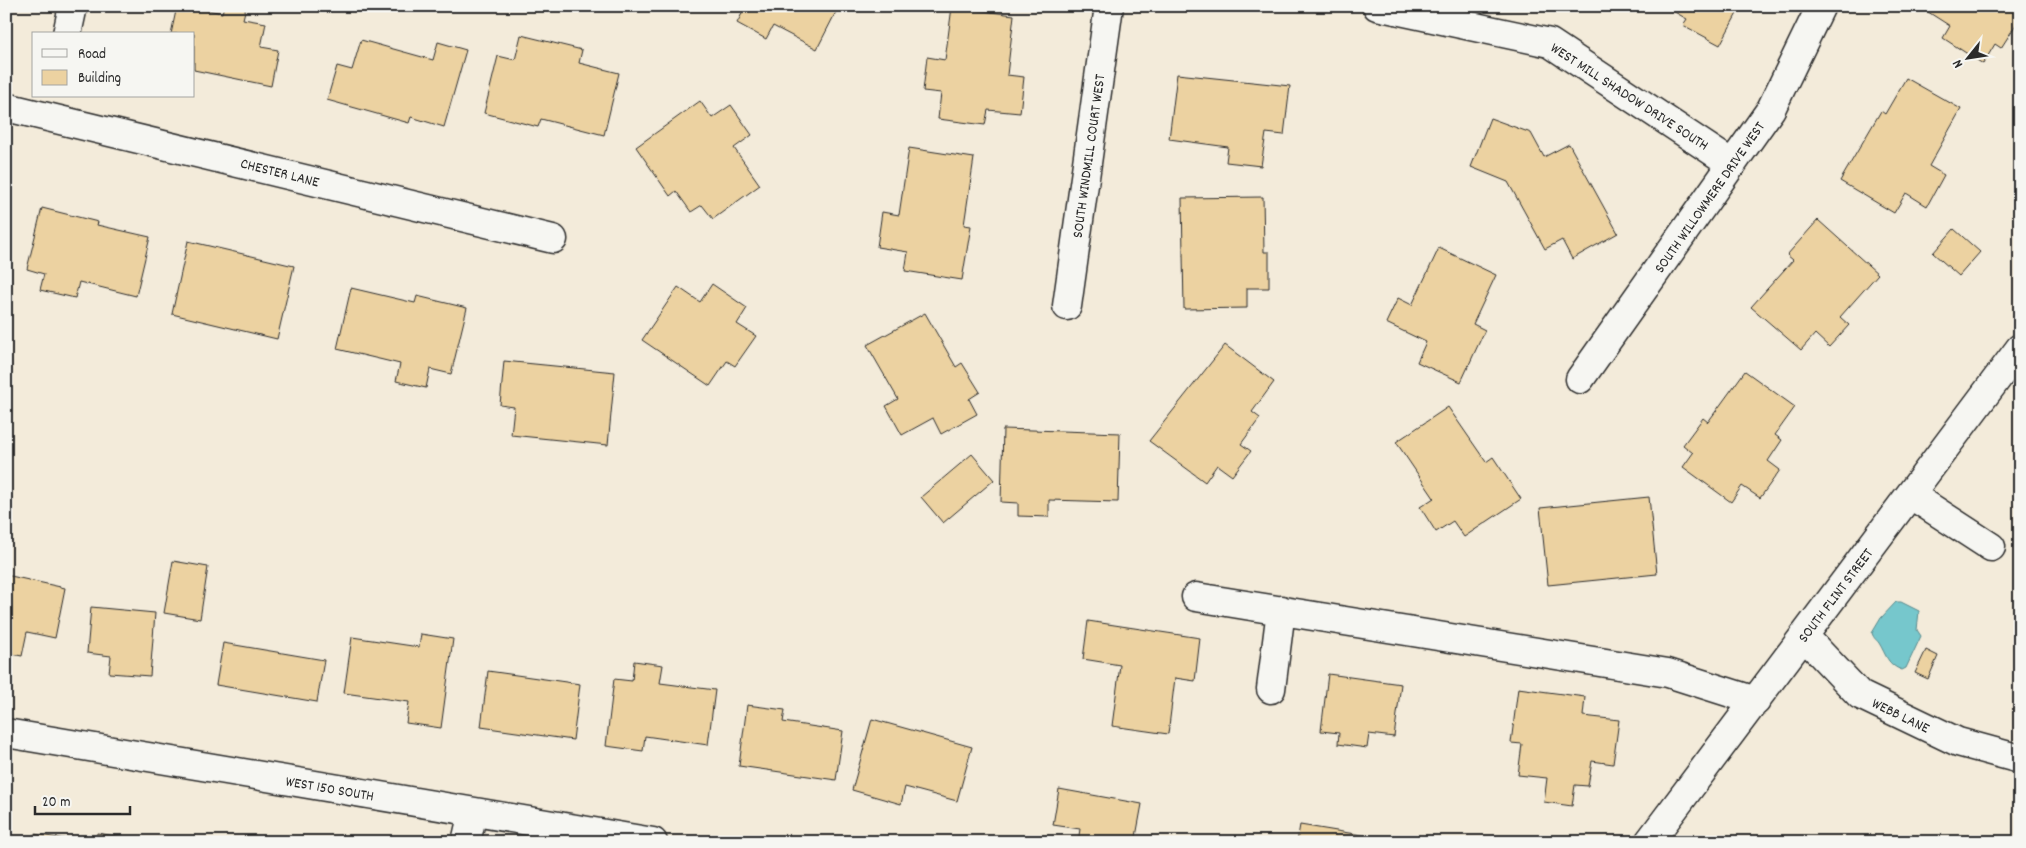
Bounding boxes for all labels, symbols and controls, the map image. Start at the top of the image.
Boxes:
legend [32,32,195,98]
north arrow [1944,32,1994,82]
street label: WEST MILL SHADOW DRIVE SOUTH [1545,38,1712,157]
text: Road [78,44,106,66]
text: N [1948,55,1969,71]
text: Building [78,68,121,90]
street label: SOUTH WINDMILL COURT WEST [1068,73,1112,240]
street label: SOUTH WILLOWMERE DRIVE WEST [1650,118,1771,278]
street label: CHESTER LANE [238,154,321,194]
street label: SOUTH FLINT STREET [1794,544,1880,648]
street label: WEBB LANE [1868,693,1933,740]
street label: WEST 150 SOUTH [284,771,376,809]
scale bar [35,783,130,815]
text: 20 m [42,792,70,814]

